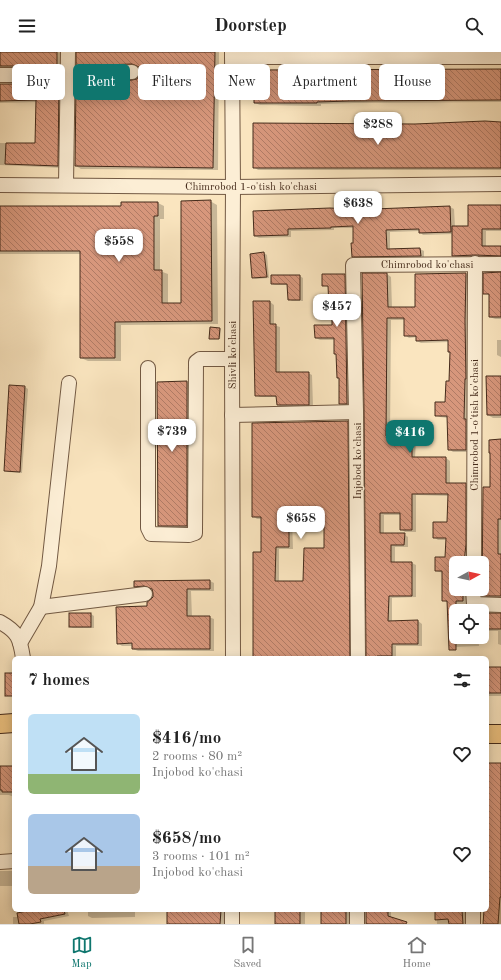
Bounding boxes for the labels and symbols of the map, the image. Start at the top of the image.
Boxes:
pin: $288 [354,112,402,146]
street label: Chimrobod 1-o'tish ko'chasi [185,182,317,193]
pin: $638 [334,191,382,225]
pin: $558 [95,229,143,263]
street label: Chimrobod ko'chasi [381,260,473,271]
pin: $457 [313,294,361,328]
street label: Shivli ko'chasi [228,321,239,389]
street label: Chimrobod 1-o'tish ko'chasi [470,359,481,491]
pin: $739 [148,419,196,453]
pin: $416 [386,420,434,454]
street label: Injobod ko'chasi [353,423,364,499]
pin: $658 [277,506,325,540]
north arrow [449,556,489,596]

